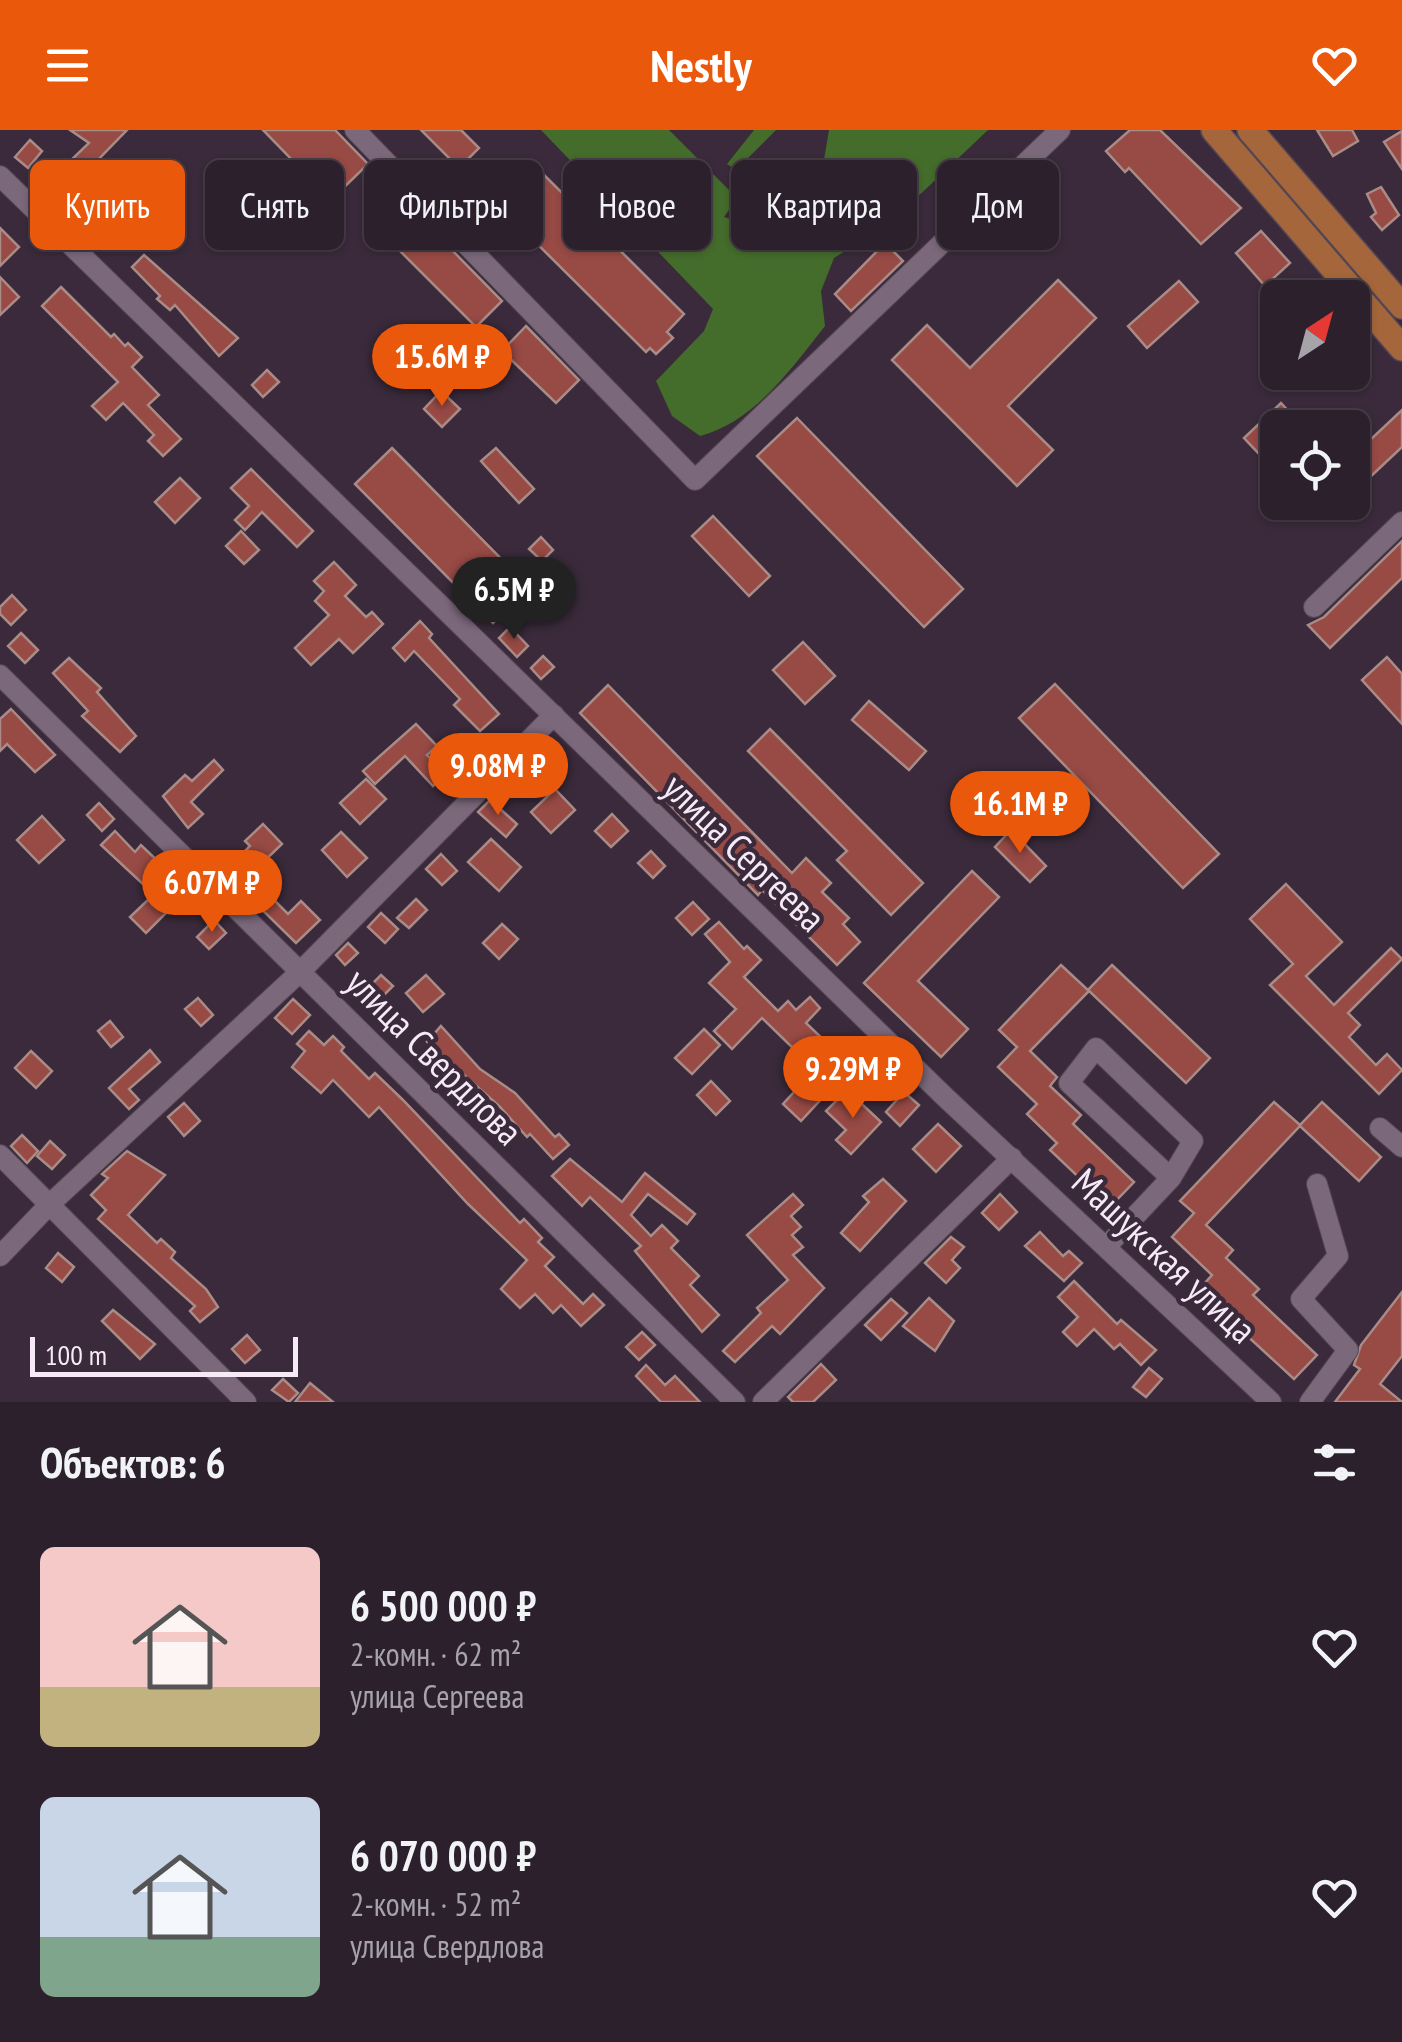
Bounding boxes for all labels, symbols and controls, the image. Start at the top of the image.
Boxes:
text: Nestly [650,36,752,94]
icon: menu [40,38,95,93]
icon: heart [1307,38,1362,93]
chip: Купить [30,160,185,250]
chip: Снять [205,160,344,250]
chip: Фильтры [364,160,543,250]
chip: Новое [563,160,711,250]
chip: Квартира [731,160,917,250]
chip: Дом [937,160,1059,250]
north arrow [1260,280,1370,390]
map controls [1260,280,1370,520]
pin: 15.6M ₽ [350,324,534,409]
text: 15.6M ₽ [394,335,490,377]
button: locate [1260,410,1370,520]
pin: 6.5M ₽ [433,557,595,642]
text: 6.5M ₽ [474,568,554,610]
pin: 9.08M ₽ [406,733,590,818]
text: 9.08M ₽ [450,744,546,786]
street label: улица Сергеева [654,762,836,942]
pin: 16.1M ₽ [928,771,1112,856]
text: 16.1M ₽ [972,782,1068,824]
pin: 6.07M ₽ [120,850,304,935]
text: 6.07M ₽ [164,861,260,903]
street label: улица Свердлова [336,957,534,1155]
pin: 9.29M ₽ [761,1036,945,1121]
text: 9.29M ₽ [805,1047,901,1089]
street label: Машукская улица [1062,1157,1268,1353]
scale bar [30,1332,298,1376]
text: 100 m [45,1336,107,1373]
text: Объектов: 6 [40,1435,226,1490]
icon: filters [1307,1435,1362,1490]
text: 6 500 000 ₽ [350,1578,536,1633]
icon: home [120,1587,240,1707]
icon: heart [1307,1620,1362,1675]
text: 2-комн. · 62 m² [350,1633,521,1675]
text: улица Сергеева [350,1675,524,1717]
text: 6 070 000 ₽ [350,1828,536,1883]
icon: home [120,1837,240,1957]
icon: heart [1307,1870,1362,1925]
text: 2-комн. · 52 m² [350,1883,521,1925]
text: улица Свердлова [350,1925,544,1967]

